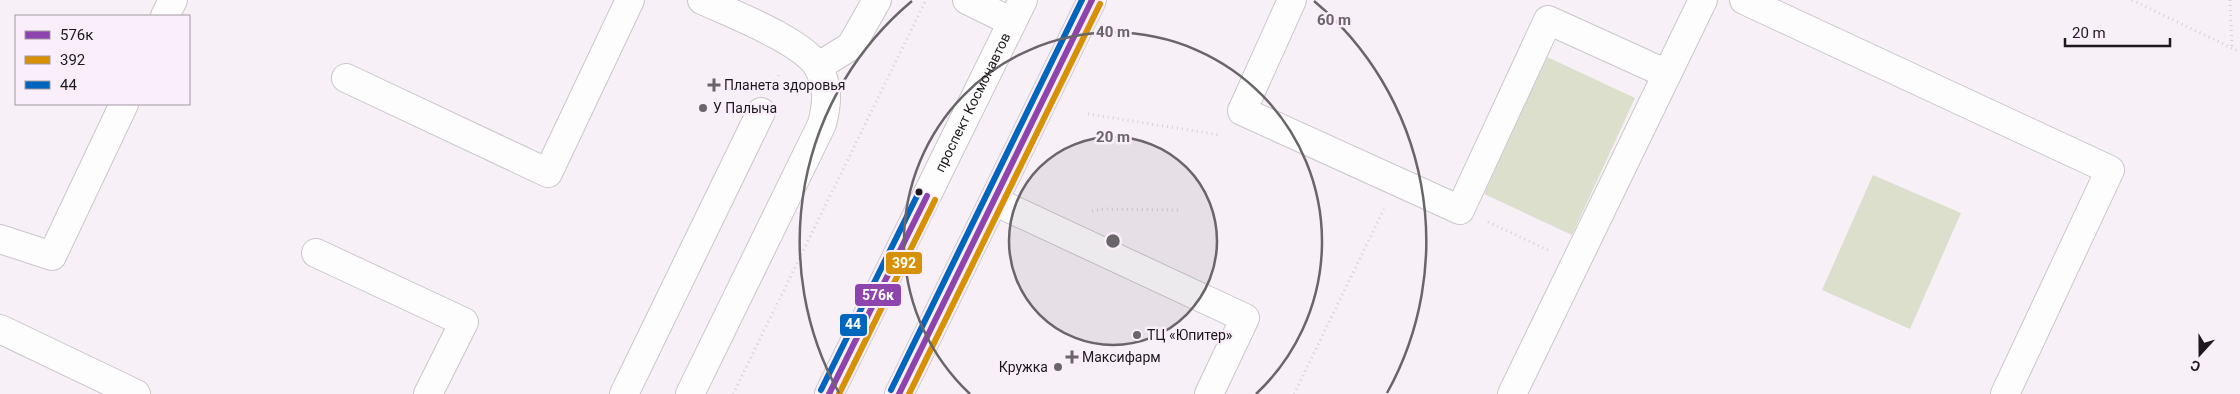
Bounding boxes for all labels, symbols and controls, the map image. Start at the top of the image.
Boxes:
text: 60 m [1317,11,1351,29]
legend [15,15,190,105]
scale bar [2065,15,2170,47]
text: 40 m [1096,23,1130,41]
text: 20 m [2072,24,2106,42]
text: 576к [60,26,93,44]
street label: проспект Космонавтов [932,30,1014,175]
text: 392 [60,51,85,69]
text: 44 [60,76,77,94]
place label: Планета здоровья [724,77,846,93]
marker: Планета здоровья [708,79,720,91]
place label: У Палыча [713,100,777,116]
marker: У Палыча [697,102,709,114]
text: 20 m [1096,128,1130,146]
unlabelled marker [914,187,924,197]
centre of rings [1104,232,1122,250]
line badge: 392 [885,251,923,275]
text: 392 [892,255,916,271]
line badge: 576к [854,283,902,307]
text: 576к [862,287,894,303]
line badge: 44 [839,313,868,337]
text: 44 [845,316,861,332]
place label: ТЦ «Юпитер» [1147,327,1233,343]
marker: ТЦ «Юпитер» [1131,329,1143,341]
north arrow [2175,329,2225,379]
place label: Максифарм [1082,349,1161,365]
marker: Максифарм [1066,351,1078,363]
text: С [2188,357,2202,375]
place label: Кружка [999,359,1048,375]
marker: Кружка [1052,361,1064,373]

